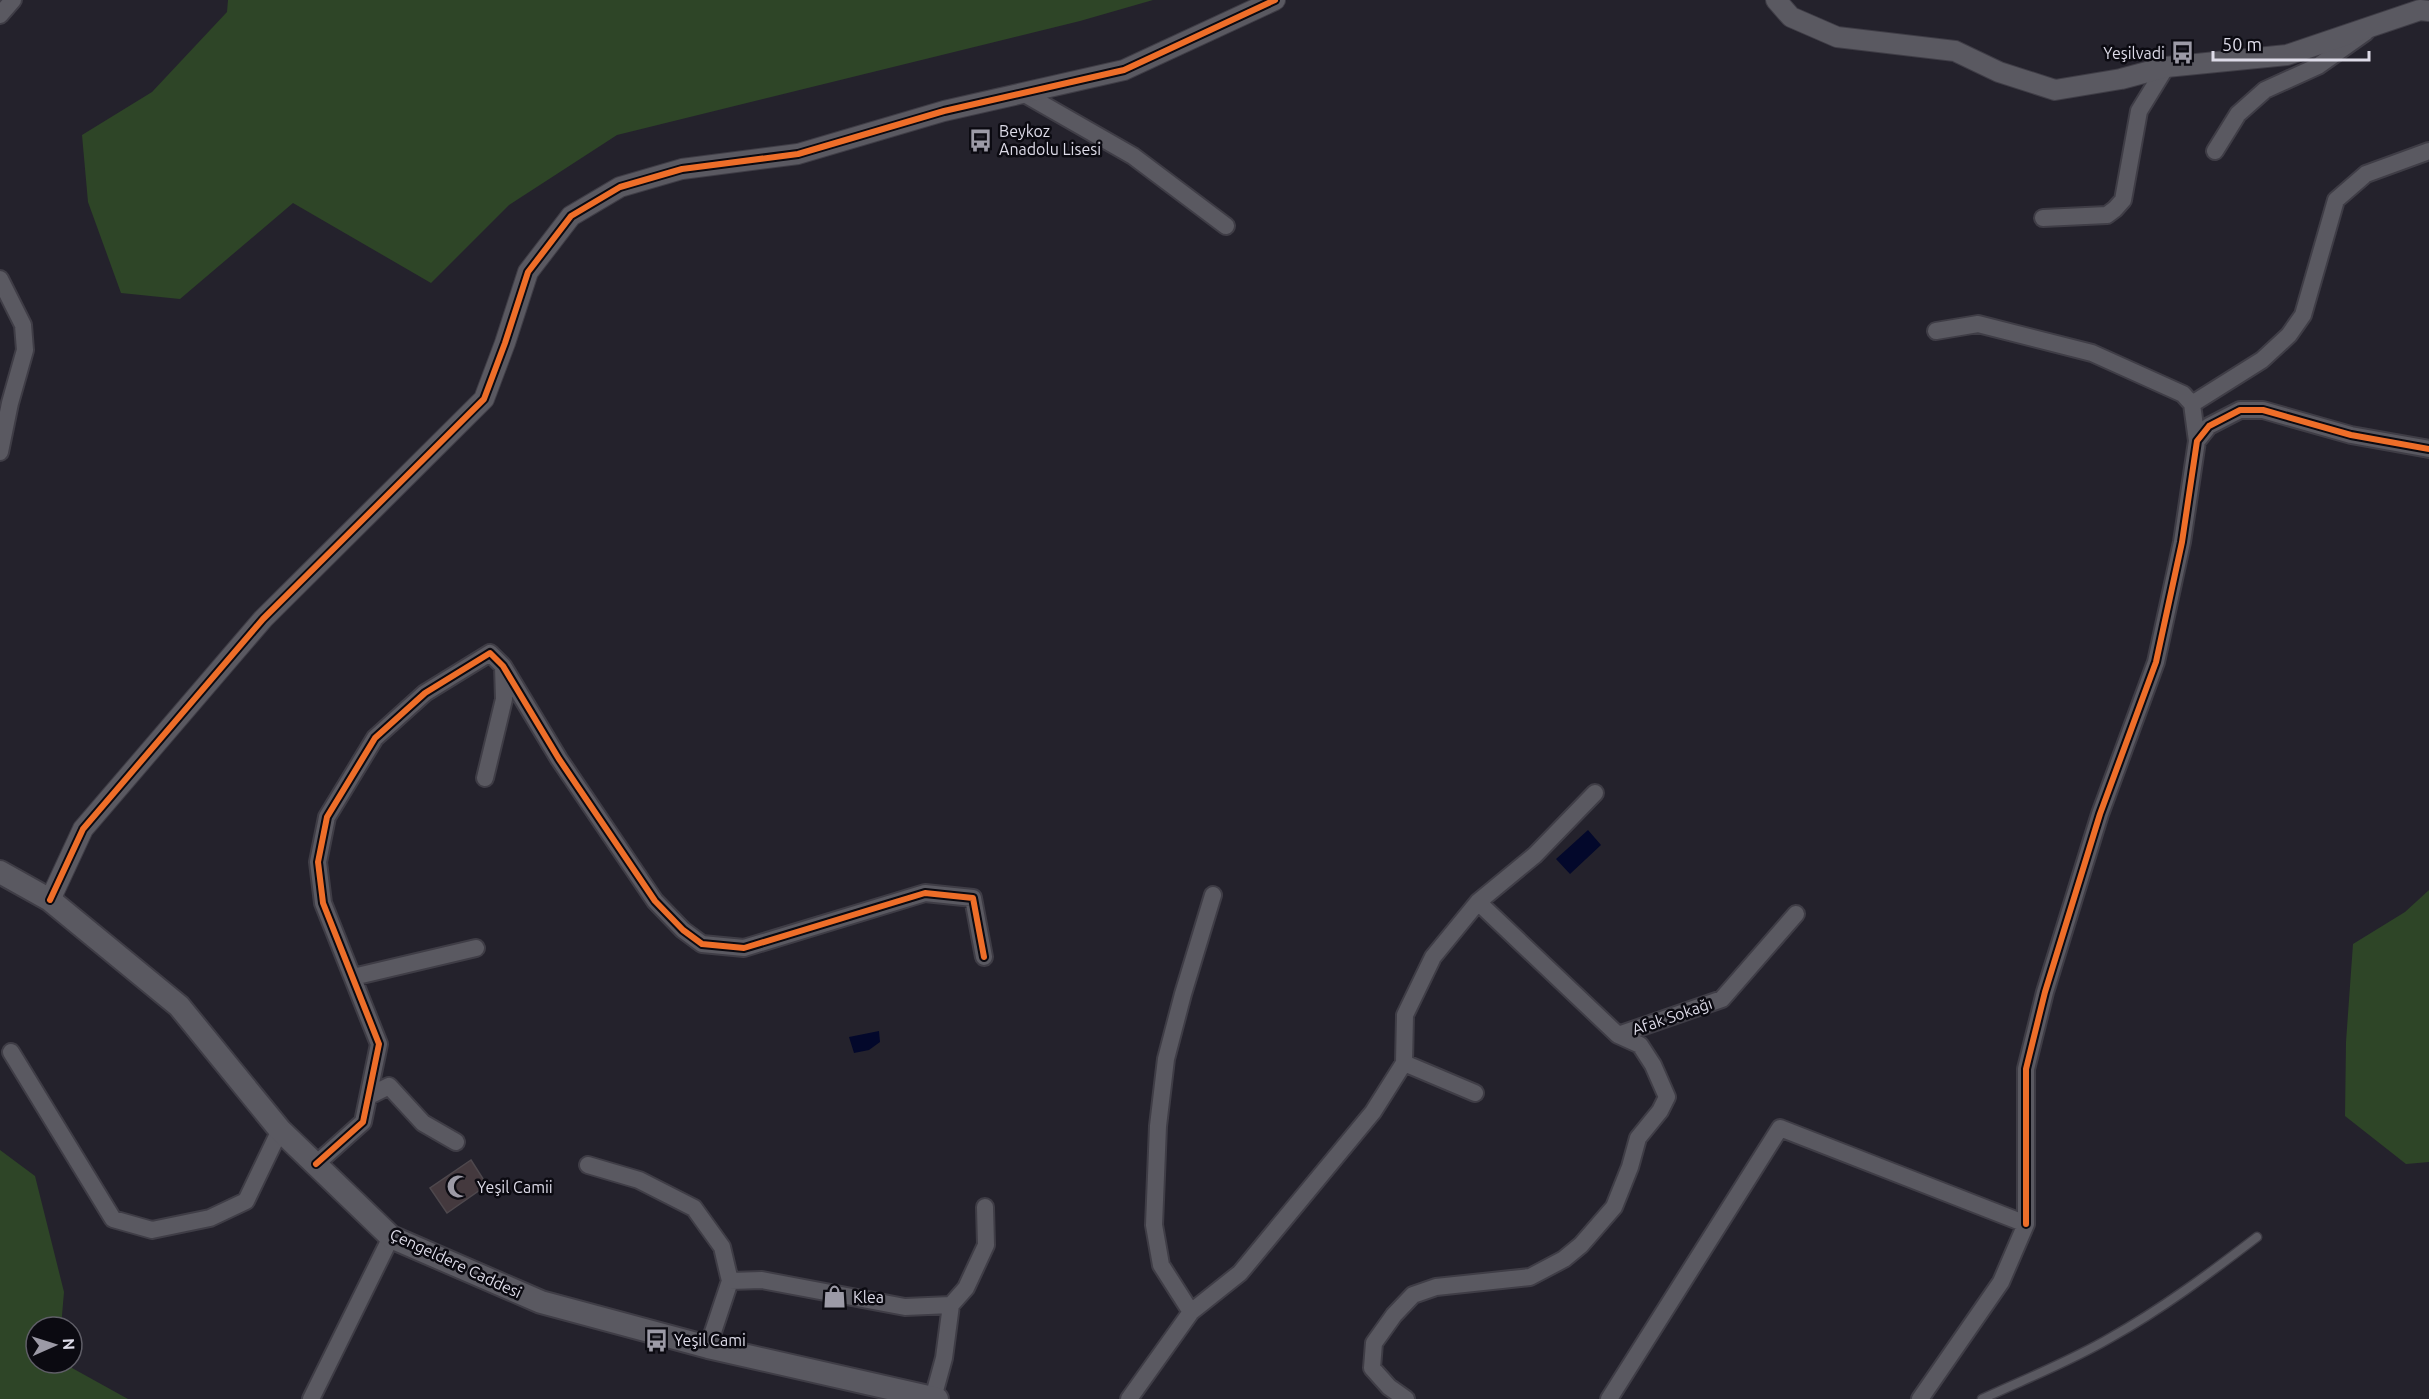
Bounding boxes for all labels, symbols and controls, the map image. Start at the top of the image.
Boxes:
scale bar [2213,24,2369,62]
text: 50 m [2222,34,2262,54]
bus stop icon: Yeşilvadi [2170,40,2196,66]
place label: Yeşilvadi [2103,44,2165,62]
place label: Beykoz Anadolu Lisesi [999,122,1101,158]
bus stop icon: Beykoz Anadolu Lisesi [968,127,994,153]
street label: Afak Sokağı [1630,994,1714,1038]
mosque icon: Yeşil Camii [446,1174,472,1200]
place label: Yeşil Camii [477,1178,553,1196]
street label: Çengeldere Caddesi [387,1225,525,1301]
shop icon: Klea [822,1284,848,1310]
place label: Klea [853,1288,884,1306]
north arrow [24,1315,84,1375]
bus stop icon: Yeşil Cami [643,1327,669,1353]
place label: Yeşil Cami [674,1331,746,1349]
text: N [60,1338,78,1351]

